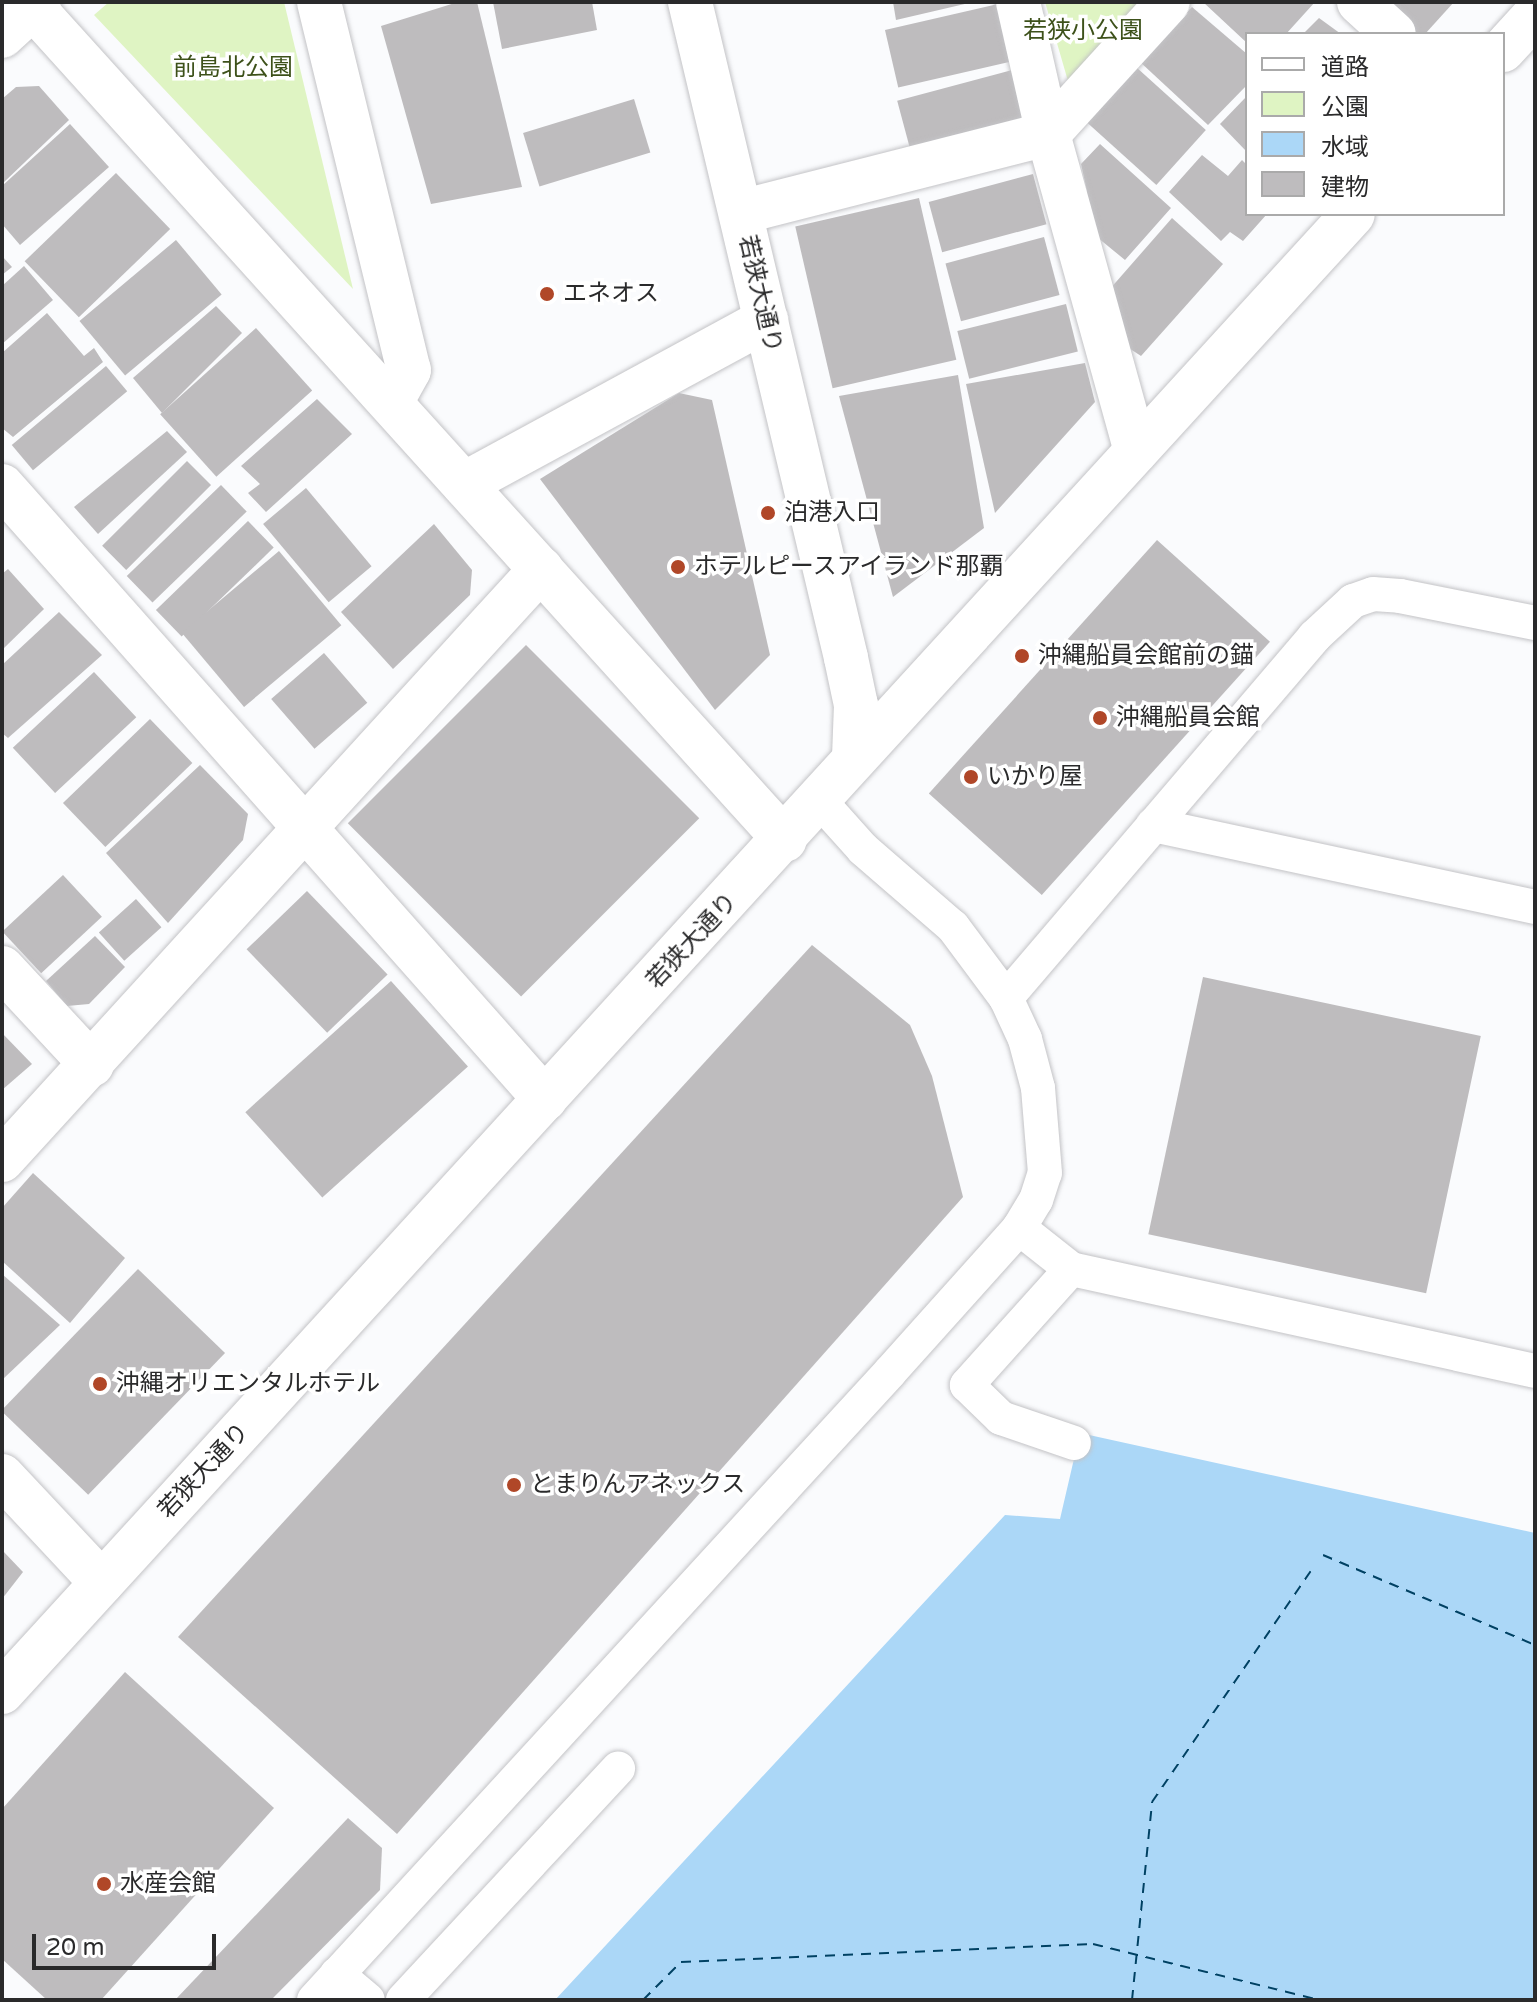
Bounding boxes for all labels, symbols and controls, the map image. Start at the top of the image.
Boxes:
park label: 若狭小公園 [1023,17,1143,45]
legend [1245,32,1505,216]
text: 道路 [1321,53,1369,82]
park label: 前島北公園 [173,54,293,82]
text: 公園 [1321,93,1369,122]
text: 水域 [1321,133,1369,162]
text: 建物 [1321,173,1369,202]
street label: 若狭大通り [732,232,788,356]
place label: エネオス [563,280,659,308]
marker: エネオス [538,285,556,303]
place label: 泊港入口 [784,499,880,527]
marker: 泊港入口 [759,504,777,522]
place label: ホテルピースアイランド那覇 [694,553,1006,581]
marker: ホテルピースアイランド那覇 [669,558,687,576]
place label: 沖縄船員会館前の錨 [1038,642,1254,670]
marker: 沖縄船員会館前の錨 [1013,647,1031,665]
place label: 沖縄船員会館 [1116,704,1260,732]
marker: 沖縄船員会館 [1091,709,1109,727]
place label: いかり屋 [987,763,1083,791]
marker: いかり屋 [962,768,980,786]
street label: 若狭大通り [641,887,743,995]
place label: 沖縄オリエンタルホテル [116,1370,380,1398]
marker: 沖縄オリエンタルホテル [91,1375,109,1393]
street label: 若狭大通り [153,1417,255,1525]
place label: とまりんアネックス [530,1471,746,1499]
marker: とまりんアネックス [505,1476,523,1494]
place label: 水産会館 [120,1870,216,1898]
marker: 水産会館 [95,1875,113,1893]
scale bar [36,1918,220,1968]
text: 20 m [46,1933,104,1962]

